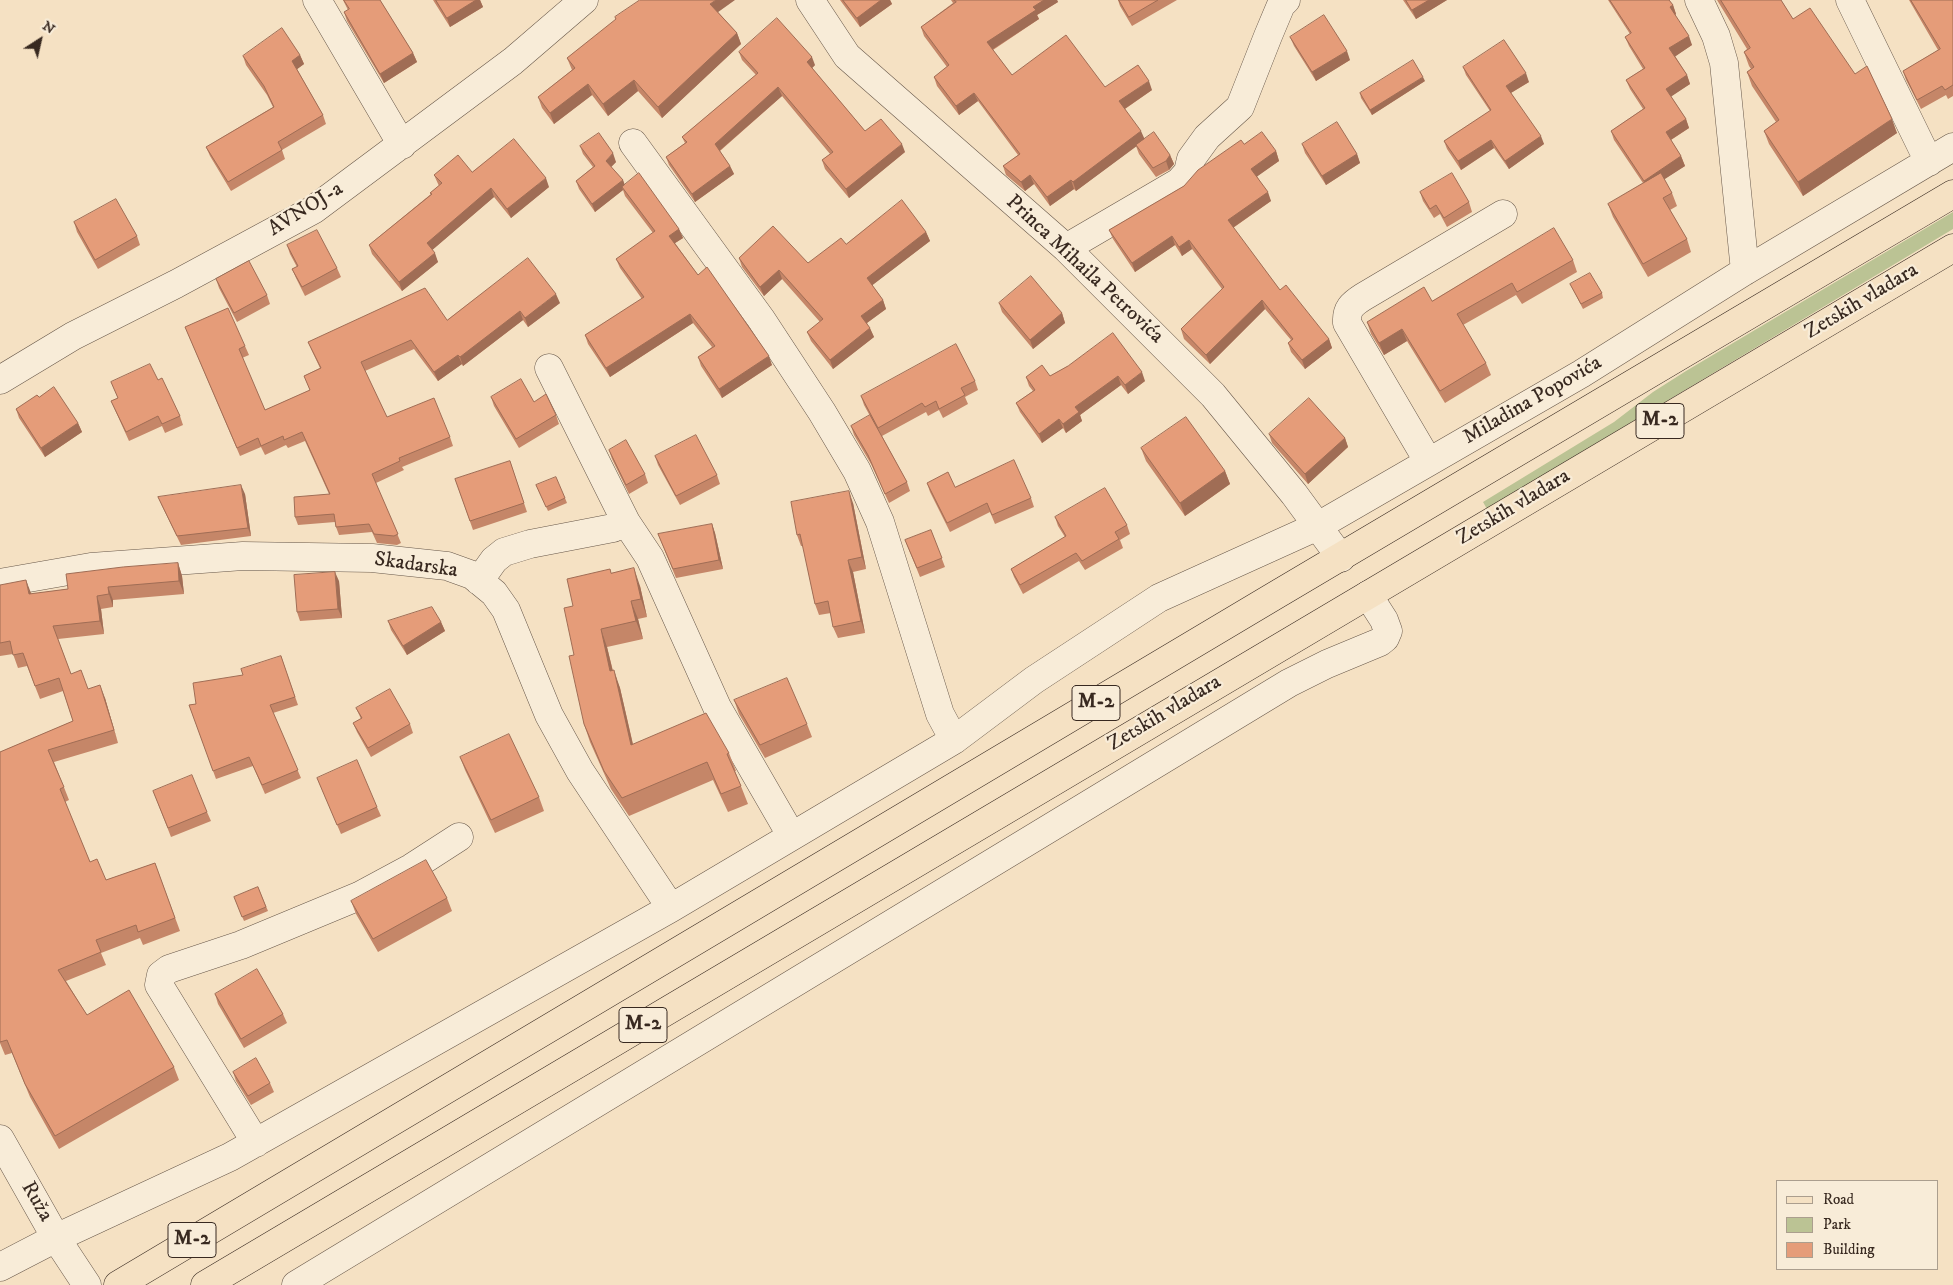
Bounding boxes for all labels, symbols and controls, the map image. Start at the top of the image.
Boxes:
north arrow [15,15,65,65]
text: N [39,17,58,38]
street label: AVNOJ-a [264,177,348,243]
street label: Princa Mihaila Petrovića [1000,190,1168,350]
street label: Zetskih vladara [1801,258,1923,346]
street label: Miladina Popovića [1459,351,1607,451]
road number: M-2 [1636,404,1684,438]
street label: Zetskih vladara [1453,464,1575,552]
street label: Skadarska [373,548,459,584]
street label: Zetskih vladara [1104,670,1226,758]
road number: M-2 [1072,686,1120,720]
road number: M-2 [619,1008,667,1042]
street label: Ruža [15,1177,57,1227]
legend [1776,1180,1938,1270]
text: Road [1823,1190,1854,1209]
text: Park [1823,1215,1851,1234]
road number: M-2 [168,1222,216,1258]
text: Building [1823,1240,1875,1259]

